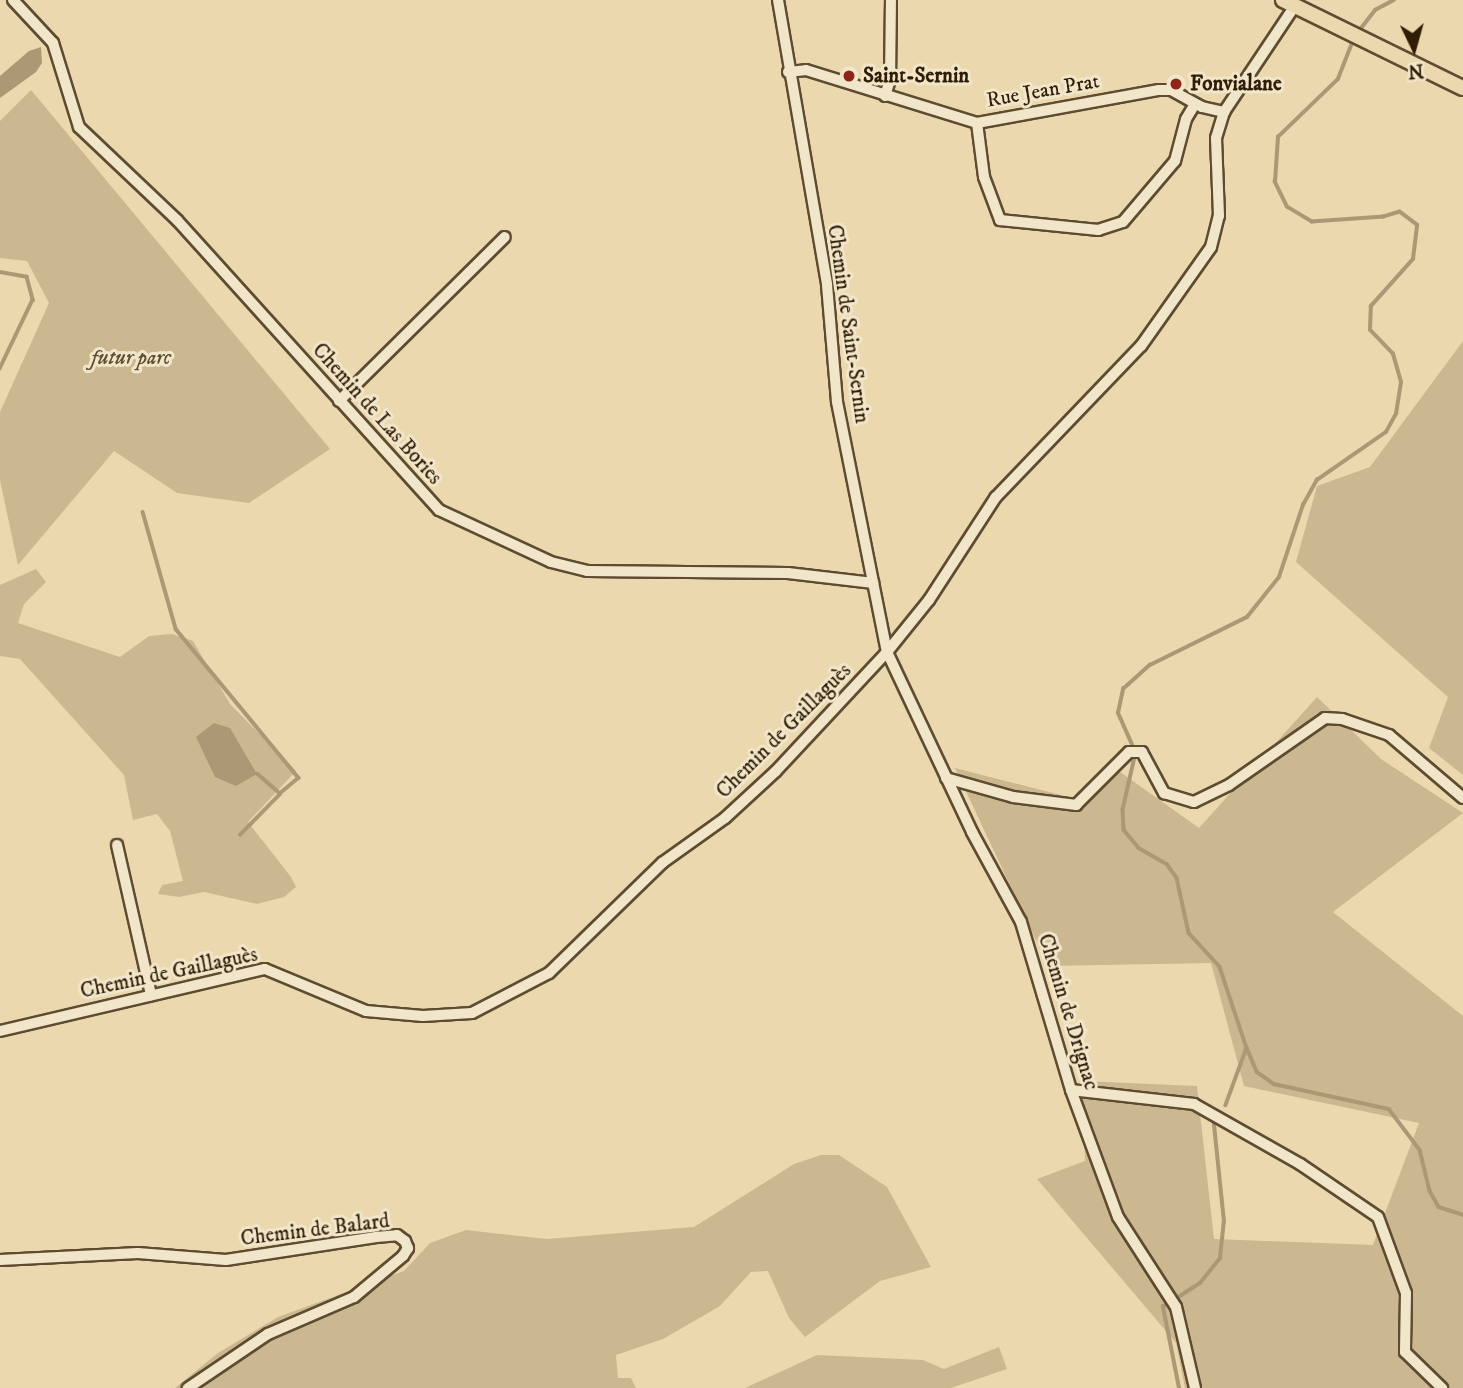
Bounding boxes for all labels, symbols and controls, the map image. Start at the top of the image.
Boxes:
north arrow [1379,14,1449,84]
text: N [1407,58,1425,83]
place label: Saint-Sernin [863,63,969,89]
marker: Saint-Sernin [841,68,857,84]
street label: Rue Jean Prat [985,69,1101,113]
place label: Fonvialane [1190,71,1282,97]
marker: Fonvialane [1168,76,1184,92]
street label: Chemin de Saint-Sernin [822,223,874,425]
street label: Chemin de Las Bories [307,338,447,490]
park label: futur parc [91,345,171,371]
street label: Chemin de Gaillaguès [711,658,857,804]
street label: Chemin de Drignac [1032,931,1104,1093]
street label: Chemin de Gaillaguès [78,942,260,1004]
street label: Chemin de Balard [239,1208,391,1252]

